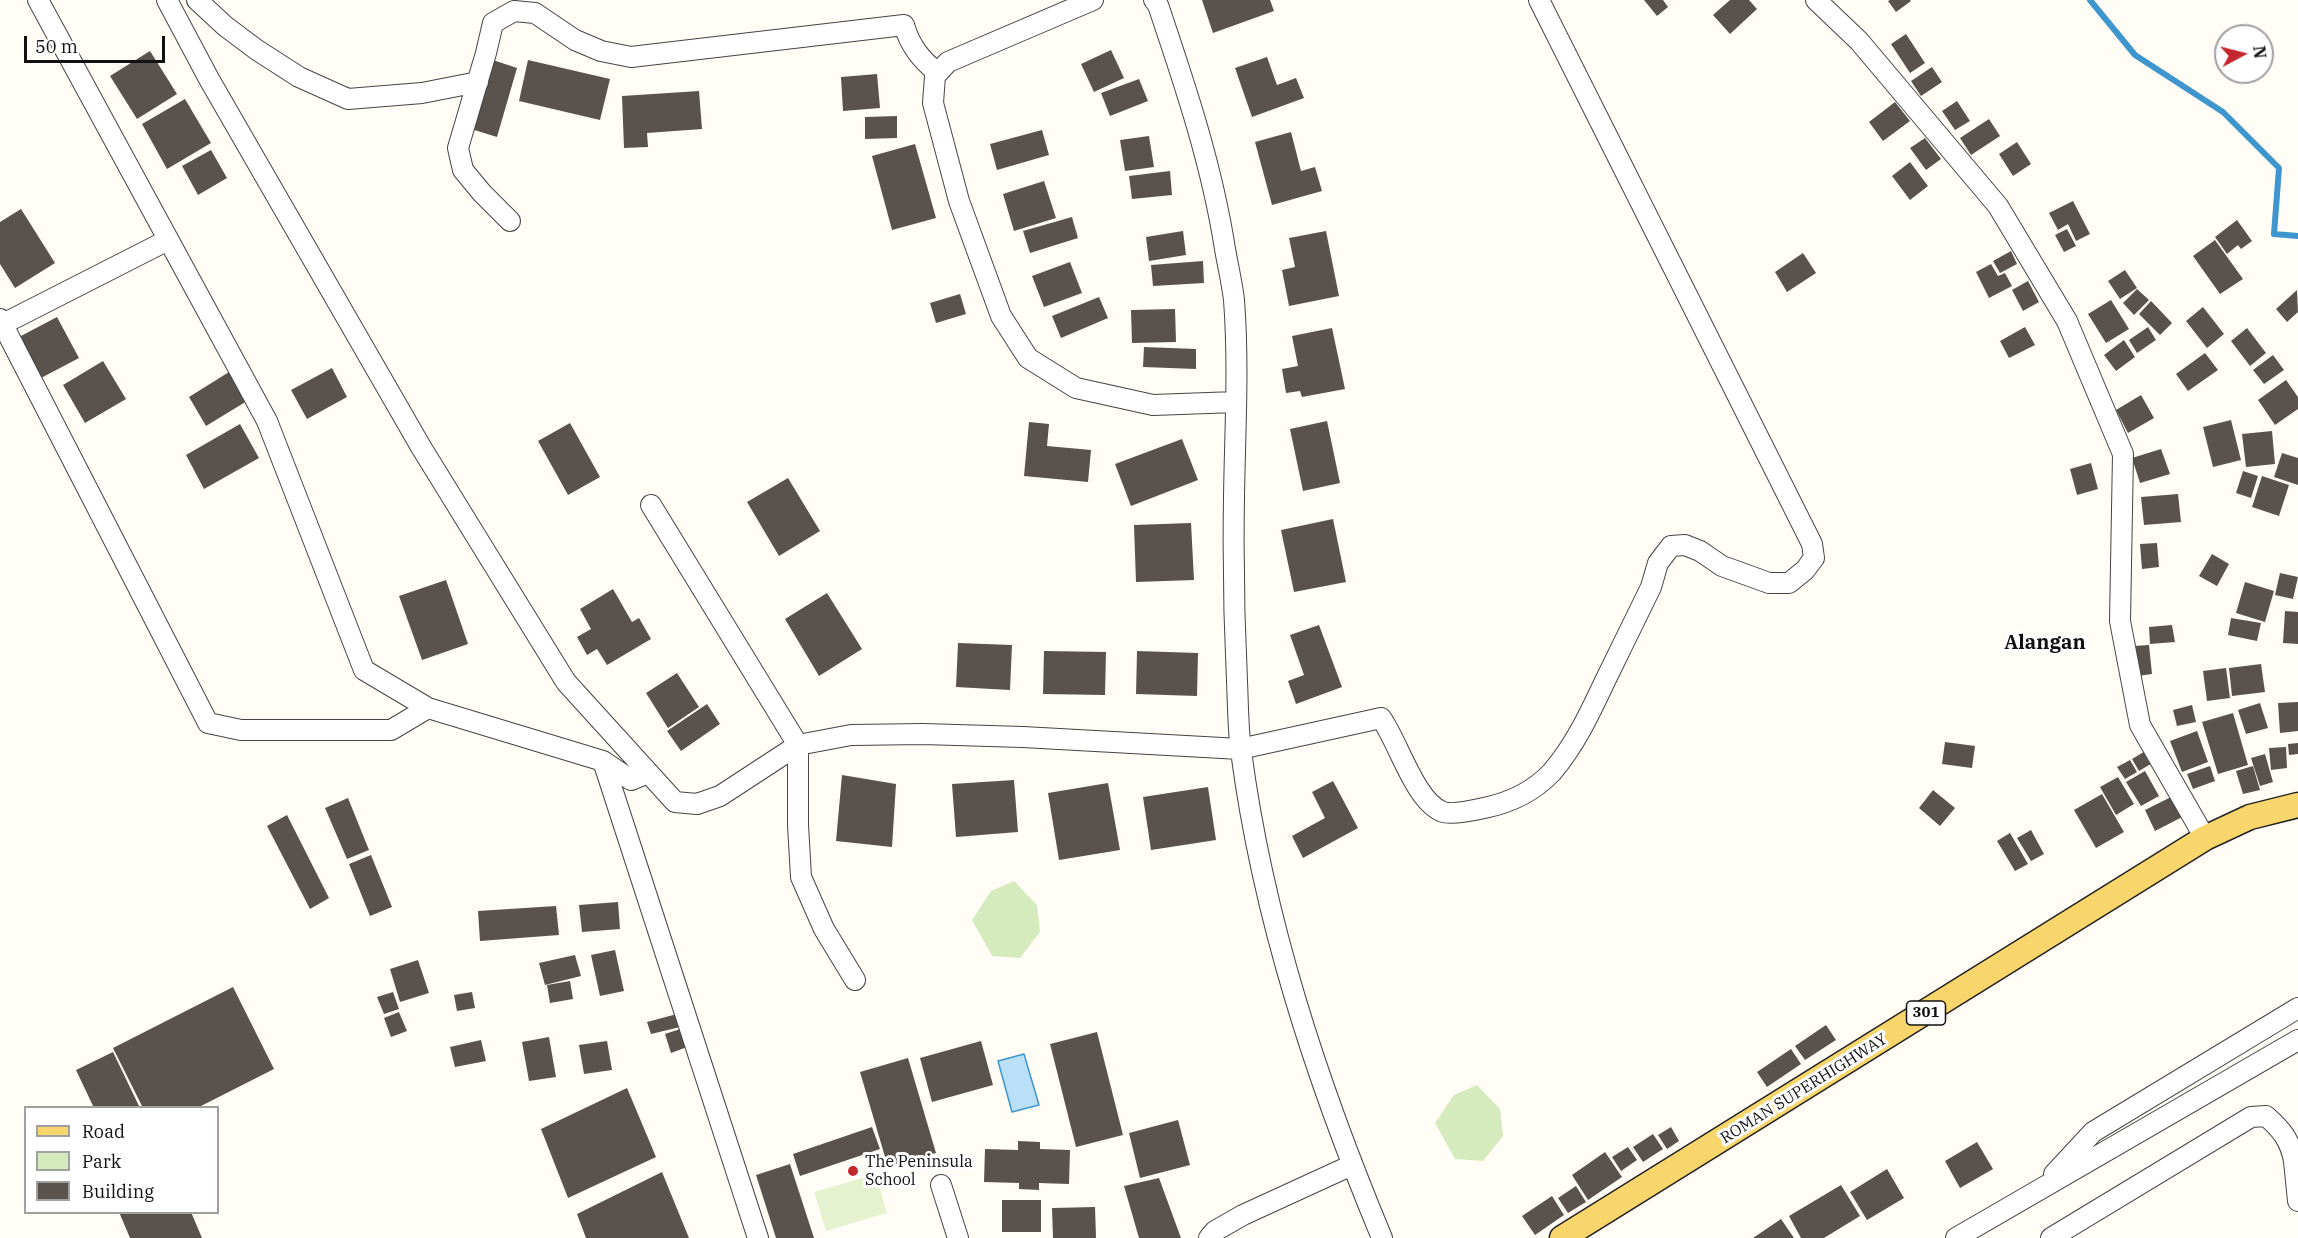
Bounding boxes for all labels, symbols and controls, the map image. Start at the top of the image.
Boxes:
scale bar [27,24,168,62]
north arrow [2214,24,2274,84]
text: 50 m [35,35,78,58]
text: N [2249,45,2271,60]
district label: Alangan [2004,631,2086,655]
road number: 301 [1906,1001,1946,1025]
street label: ROMAN SUPERHIGHWAY [1717,1030,1891,1148]
legend [24,1106,219,1214]
text: Road [82,1120,125,1143]
text: Park [82,1150,121,1173]
place label: The Peninsula School [865,1152,973,1190]
marker: The Peninsula School [846,1164,860,1178]
text: Building [82,1180,154,1203]

